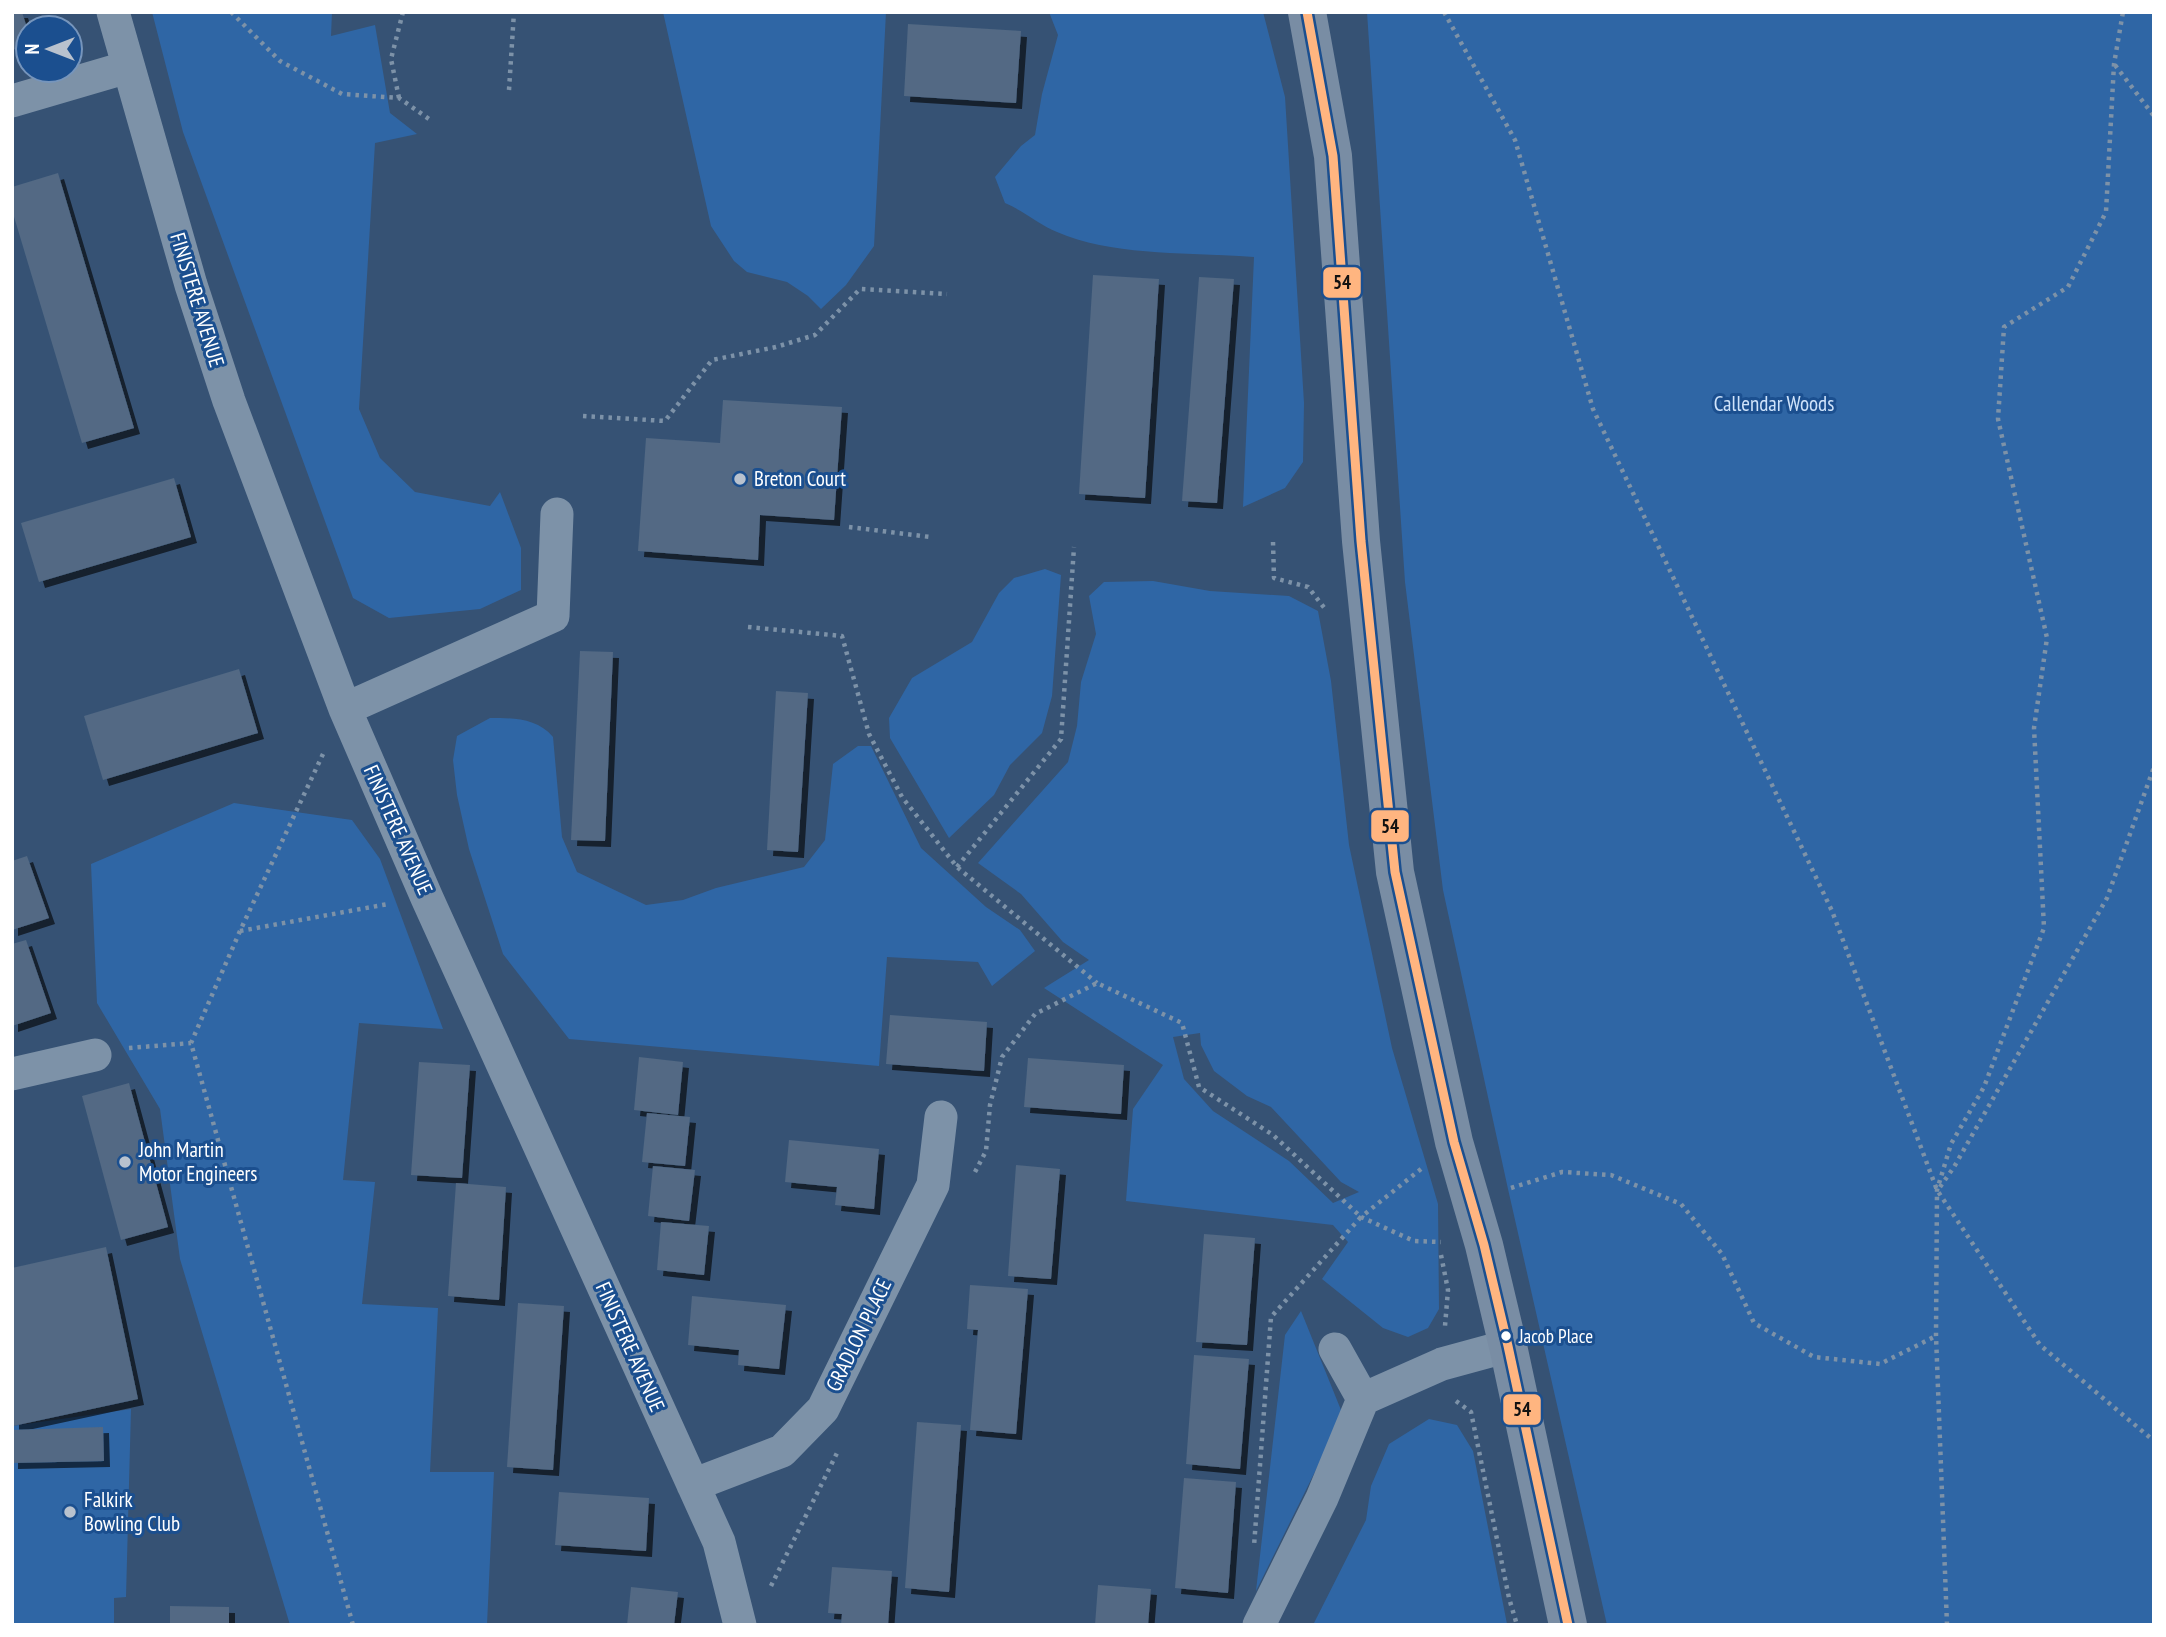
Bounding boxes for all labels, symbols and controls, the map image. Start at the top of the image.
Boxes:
north arrow [14,14,84,84]
text: N [20,44,44,54]
street label: FINISTERE AVENUE [164,229,231,370]
line badge: 54 [1322,266,1362,299]
text: 54 [1333,270,1351,294]
park label: Callendar Woods [1714,390,1834,417]
place label: Breton Court [754,465,846,492]
marker: Breton Court [732,471,748,487]
street label: FINISTERE AVENUE [358,761,439,899]
line badge: 54 [1370,809,1410,843]
text: 54 [1381,814,1399,838]
place label: John Martin Motor Engineers [138,1136,257,1187]
marker: John Martin Motor Engineers [117,1154,133,1170]
street label: GRADLON PLACE [820,1274,897,1396]
street label: FINISTERE AVENUE [590,1278,671,1416]
place label: Jacob Place [1518,1324,1593,1348]
marker: Jacob Place [1499,1329,1513,1343]
line badge: 54 [1502,1393,1542,1426]
text: 54 [1513,1397,1531,1421]
place label: Falkirk Bowling Club [84,1486,180,1537]
marker: Falkirk Bowling Club [62,1504,78,1520]

